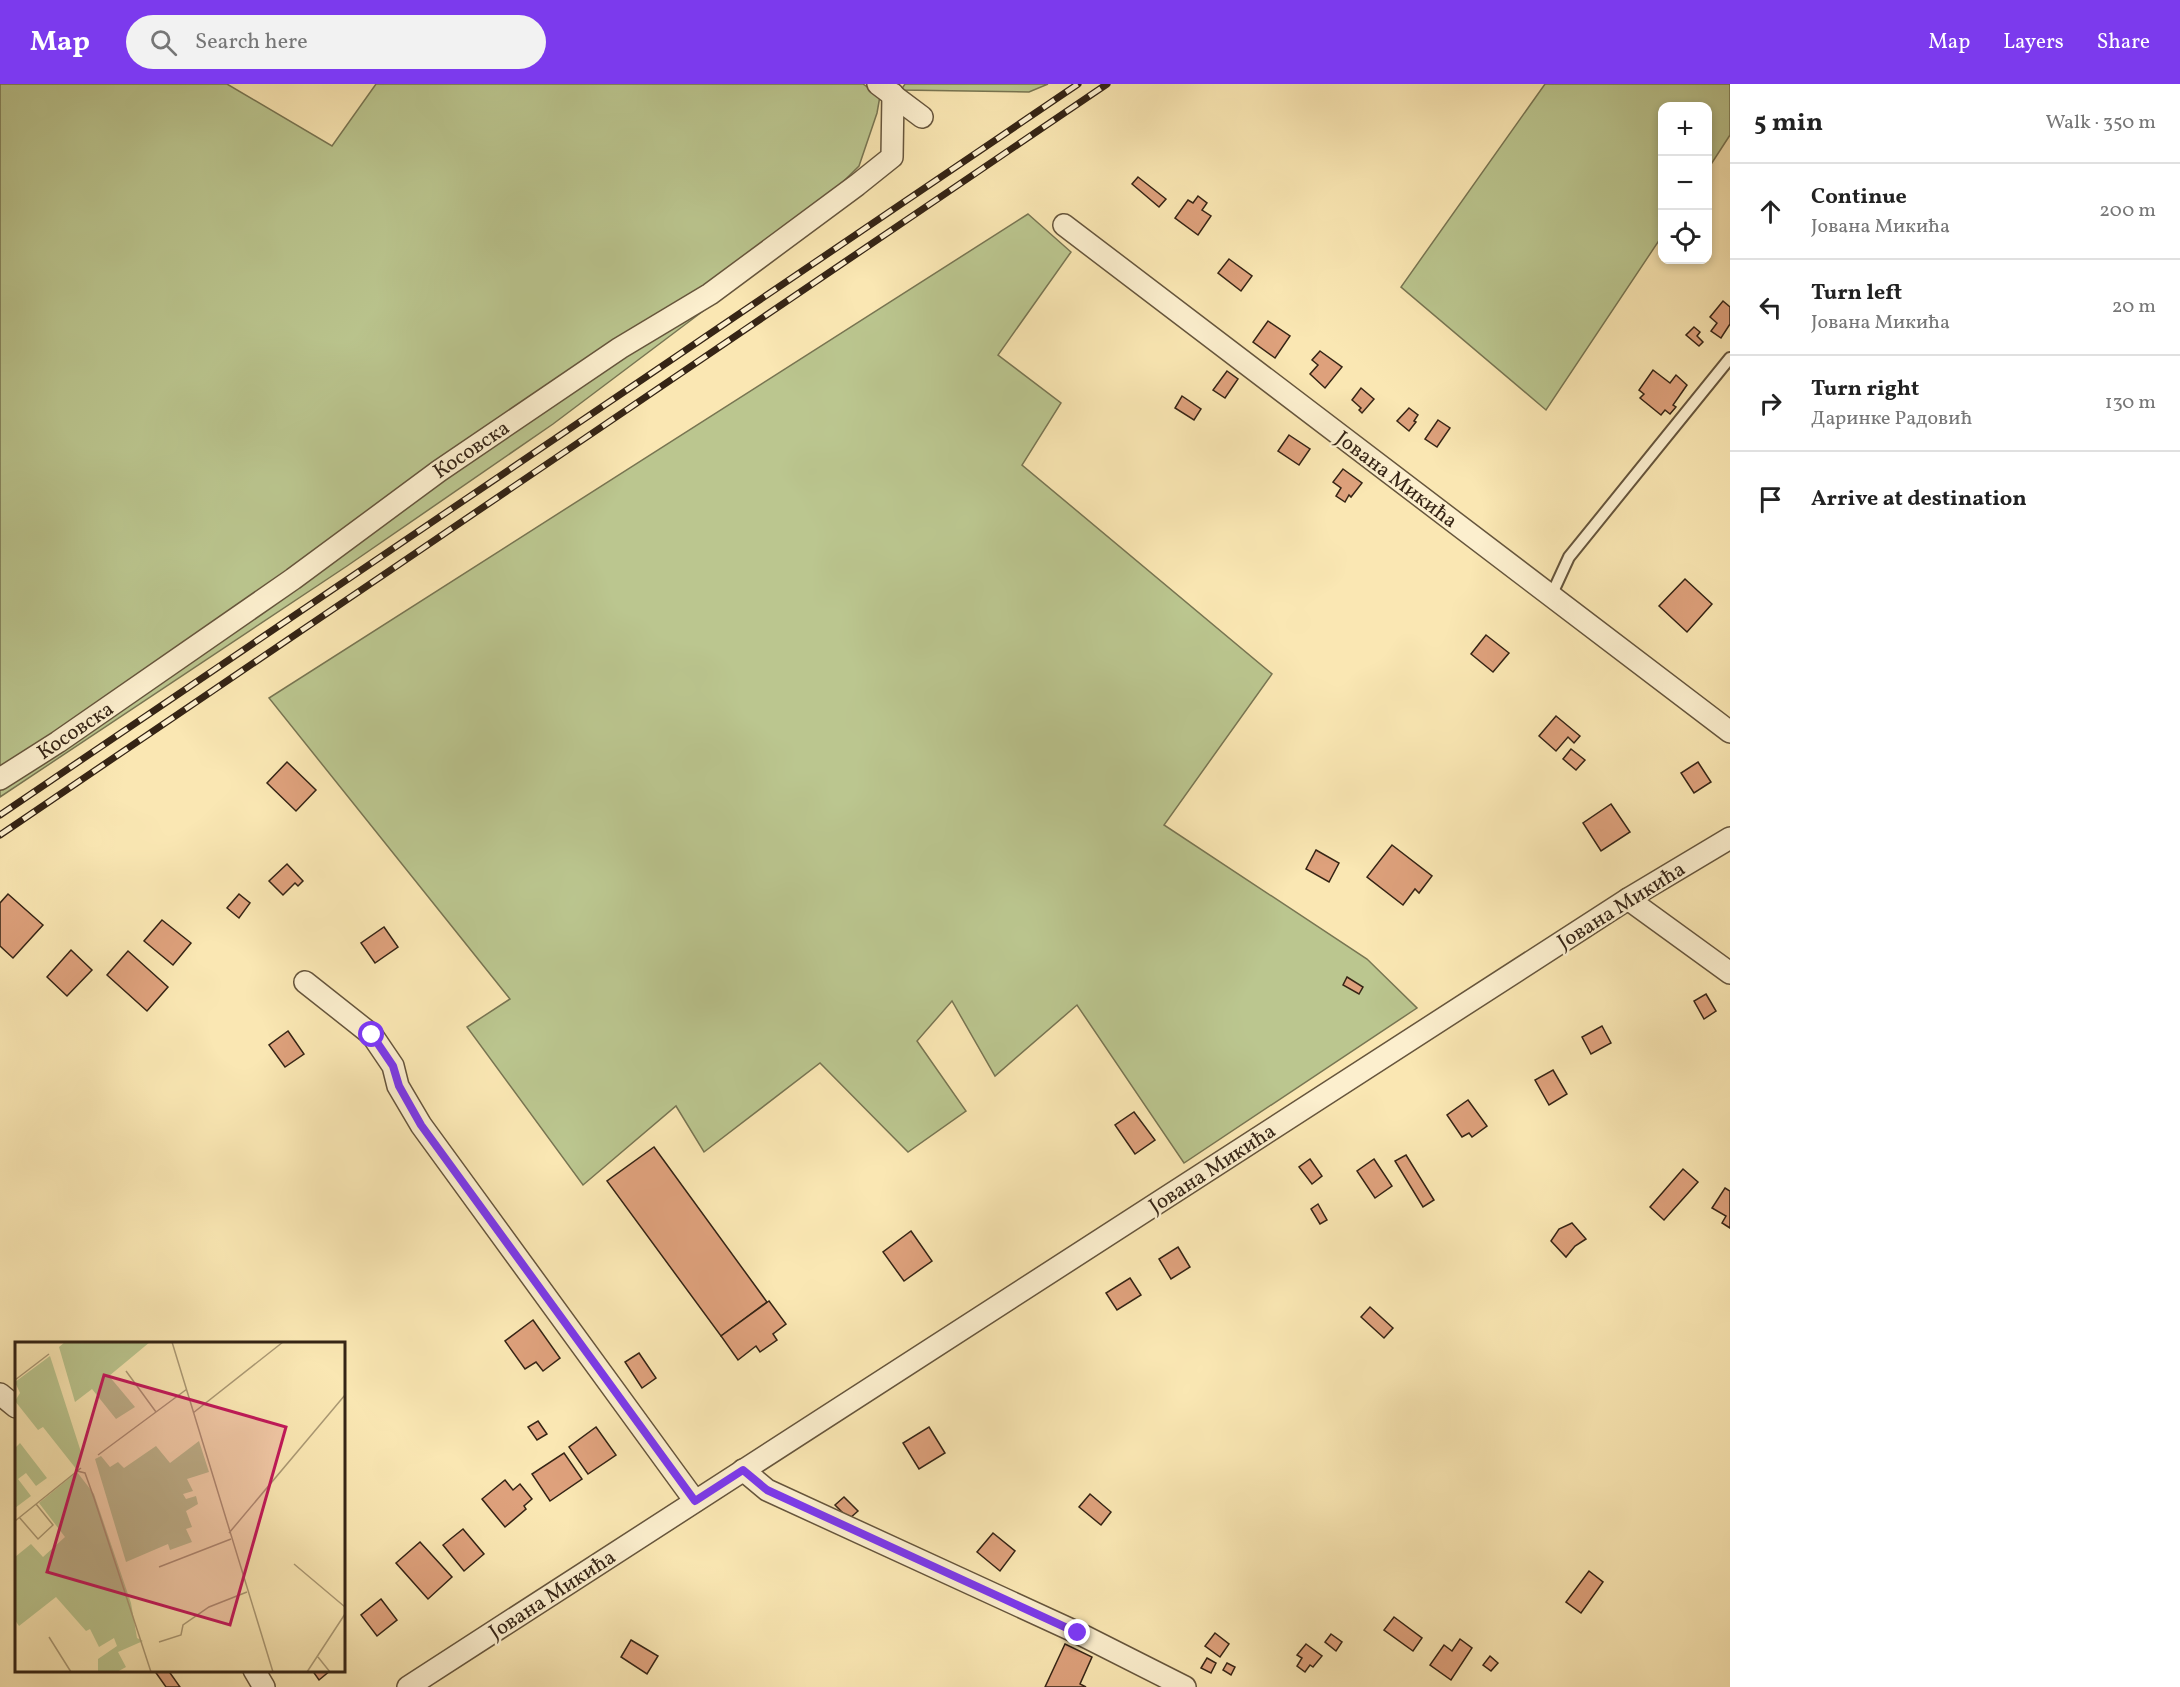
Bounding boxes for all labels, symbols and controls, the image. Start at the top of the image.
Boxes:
search box [126,15,546,69]
text: Map [30,23,90,62]
icon: search [147,26,180,59]
text: Search here [195,27,308,58]
text: Map [1928,28,1970,57]
text: Layers [2003,28,2064,57]
text: Share [2097,28,2150,57]
map controls [1658,102,1712,264]
button: + [1658,102,1712,156]
text: 5 min [1754,105,1823,141]
text: Walk · 350 m [2045,109,2156,137]
button: − [1658,156,1712,210]
text: Continue [1811,182,1907,213]
icon: ahead [1754,195,1787,228]
text: 200 m [2099,197,2156,225]
button: locate [1658,210,1712,264]
text: Јована Микића [1811,213,1950,241]
text: Turn left [1811,278,1902,309]
icon: left [1754,291,1787,324]
text: 20 m [2112,293,2156,321]
text: Јована Микића [1811,309,1950,337]
text: Turn right [1811,374,1919,405]
icon: right [1754,387,1787,420]
text: 130 m [2105,389,2156,417]
text: Даринке Радовић [1811,405,1972,433]
street label: Косовска [428,414,516,487]
street label: Јована Микића [1329,425,1463,536]
icon: arrive [1754,483,1787,516]
text: Arrive at destination [1811,484,2027,515]
street label: Косовска [32,695,120,768]
street label: Јована Микића [1552,855,1691,957]
route start [358,1021,384,1047]
street label: Јована Микића [1144,1117,1282,1221]
inset map [15,1342,345,1672]
street label: Јована Микића [484,1543,622,1647]
route end [1064,1619,1090,1645]

